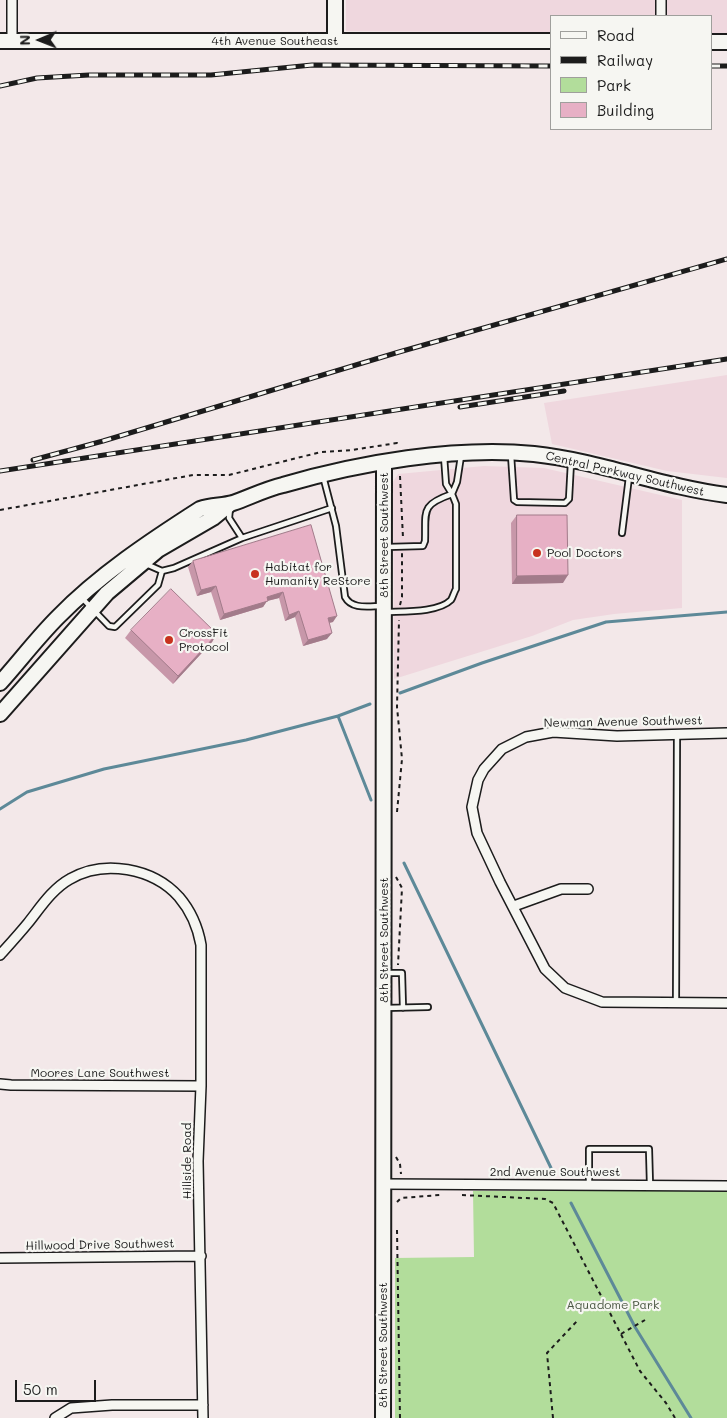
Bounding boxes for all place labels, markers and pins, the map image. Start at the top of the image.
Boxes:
place label: Pool Doctors [547,546,622,560]
marker: Pool Doctors [531,547,543,559]
place label: Habitat for Humanity ReStore [265,560,371,588]
marker: Habitat for Humanity ReStore [249,568,261,580]
place label: CrossFit Protocol [179,626,229,654]
marker: CrossFit Protocol [163,634,175,646]

